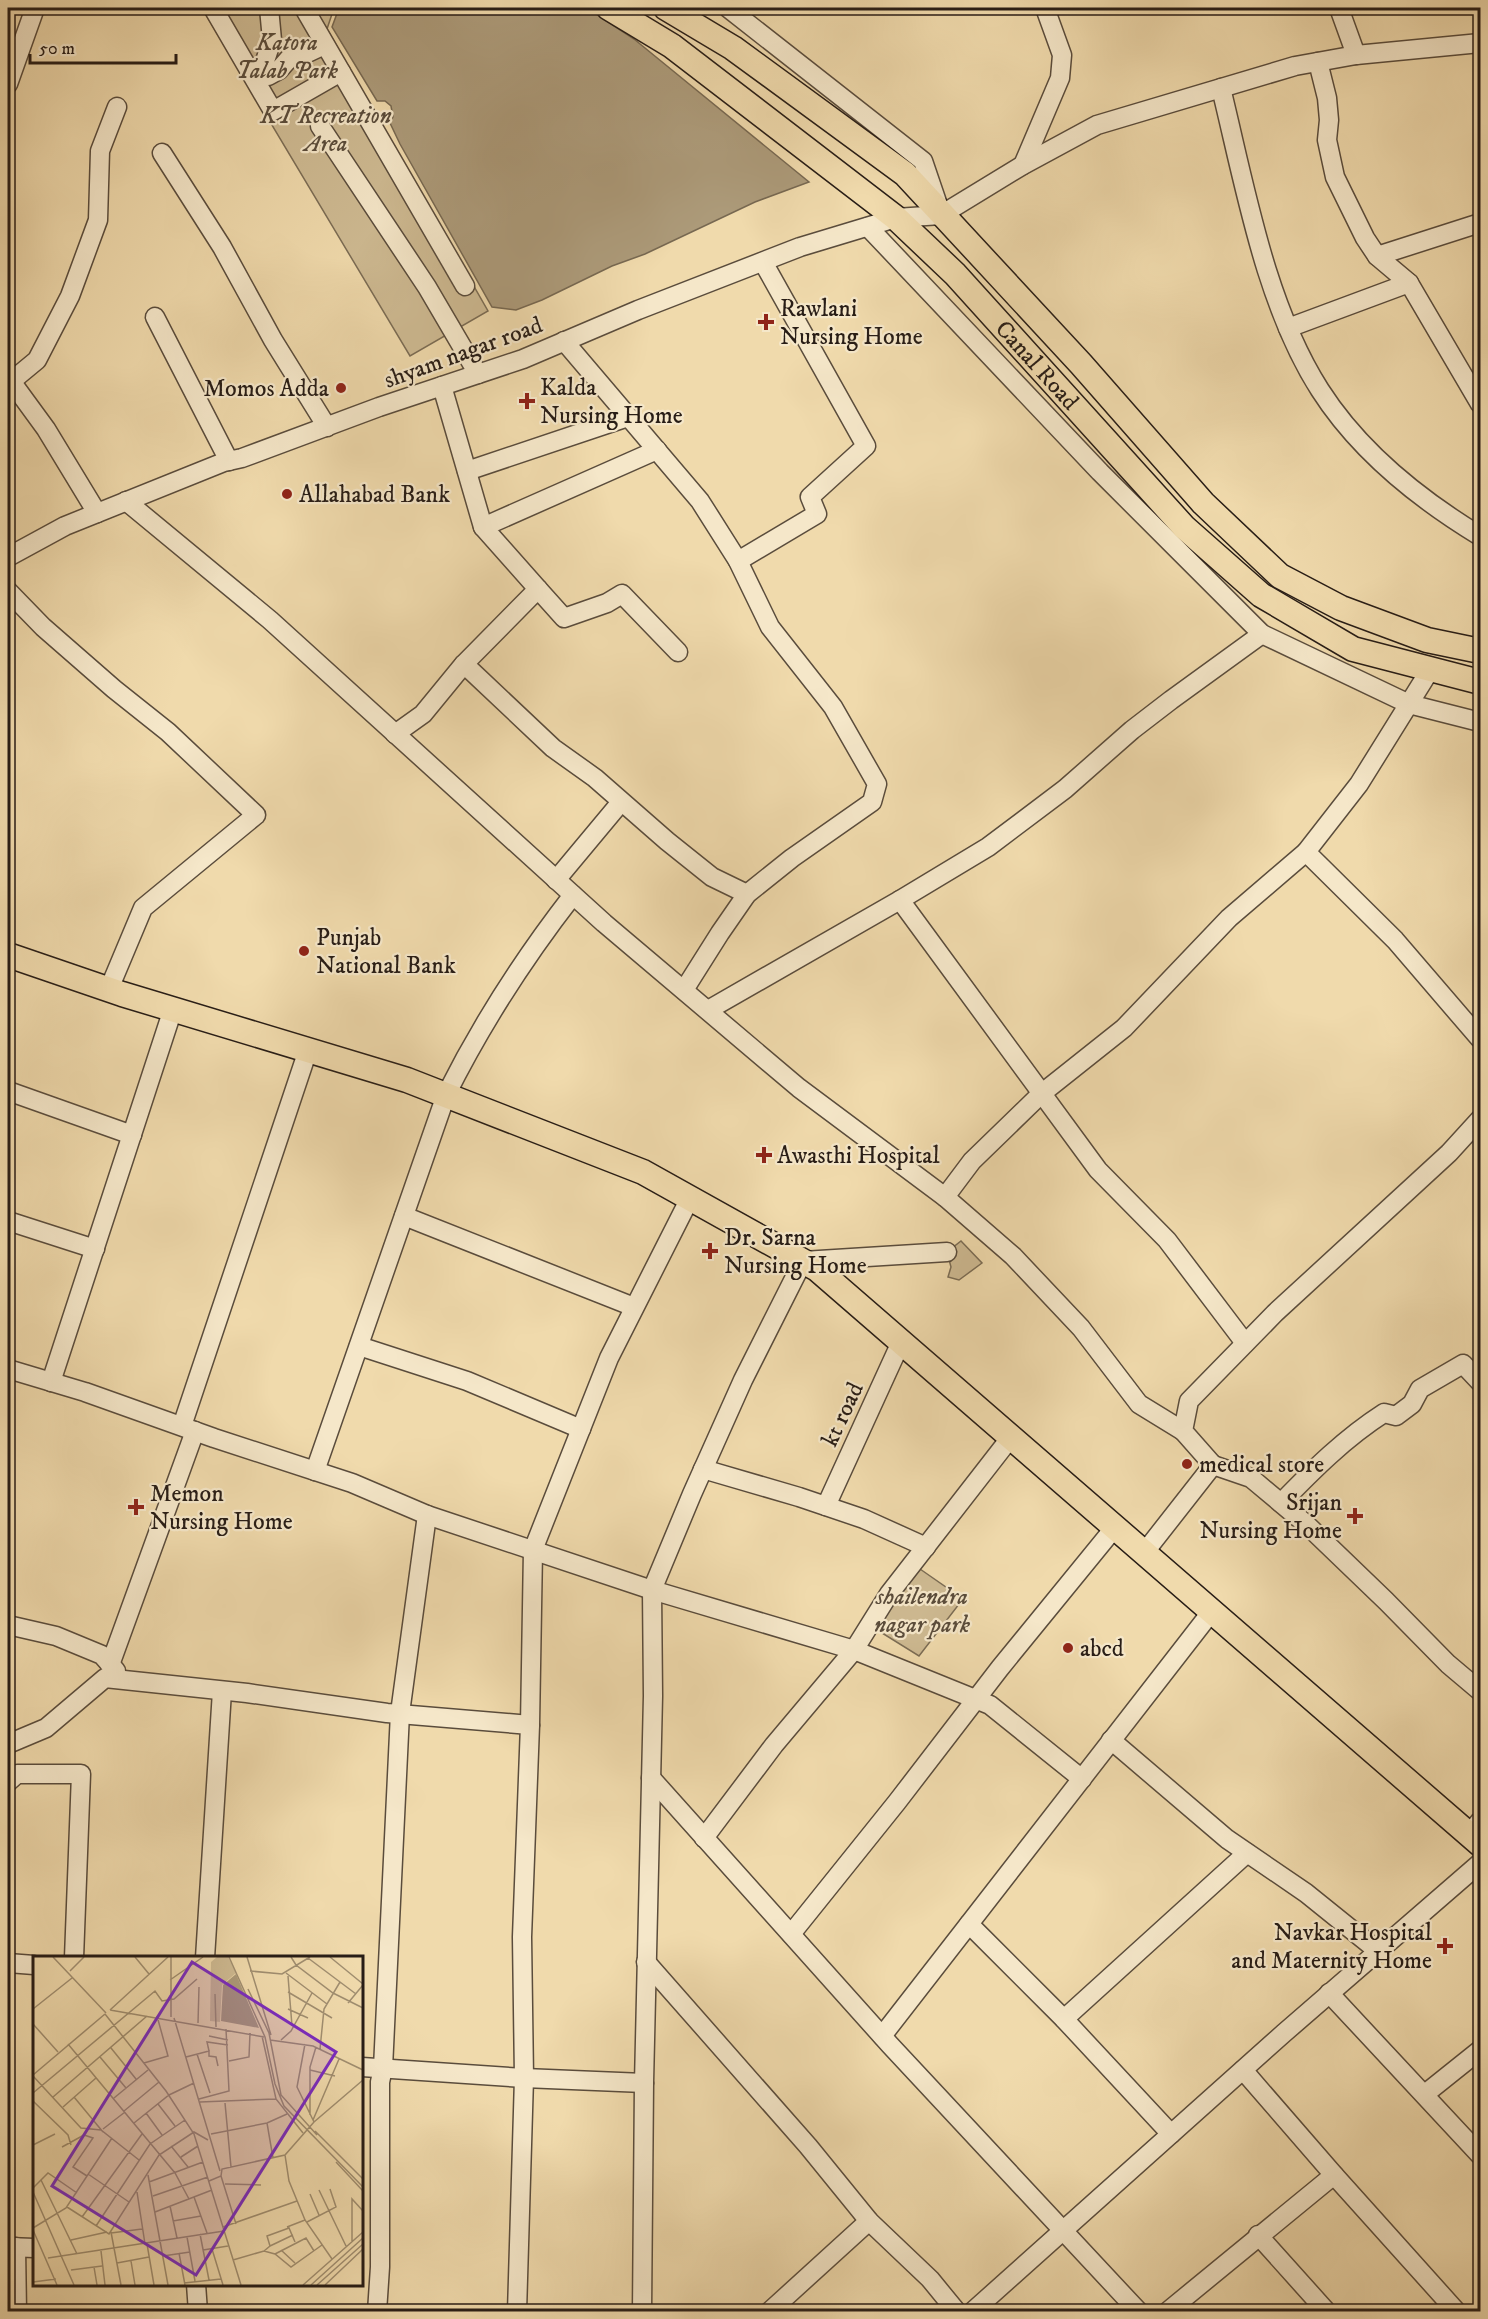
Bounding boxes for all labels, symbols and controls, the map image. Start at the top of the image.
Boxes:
scale bar [30,27,176,65]
park label: Katora Talab Park [236,28,338,86]
text: 50 m [39,38,75,60]
park label: KT Recreation Area [259,101,392,159]
place label: Rawlani Nursing Home [780,294,923,352]
street label: shyam nagar road [380,310,547,396]
marker: Rawlani Nursing Home [757,313,775,331]
street label: Canal Road [988,314,1085,417]
place label: Kalda Nursing Home [540,373,683,431]
place label: Momos Adda [204,374,330,404]
marker: Momos Adda [334,381,348,395]
marker: Kalda Nursing Home [518,392,536,410]
place label: Allahabad Bank [299,480,450,510]
marker: Allahabad Bank [280,487,294,501]
place label: Punjab National Bank [316,923,456,981]
marker: Punjab National Bank [297,944,311,958]
place label: Awasthi Hospital [777,1141,941,1171]
marker: Awasthi Hospital [755,1146,773,1164]
place label: Dr. Sarna Nursing Home [724,1223,867,1281]
marker: Dr. Sarna Nursing Home [701,1242,719,1260]
street label: kt road [815,1378,871,1451]
place label: medical store [1199,1450,1324,1480]
marker: medical store [1180,1457,1194,1471]
place label: Memon Nursing Home [150,1479,293,1537]
place label: Srijan Nursing Home [1199,1488,1342,1546]
marker: Memon Nursing Home [127,1498,145,1516]
marker: Srijan Nursing Home [1346,1507,1364,1525]
park label: shailendra nagar park [874,1582,970,1640]
place label: abcd [1080,1634,1124,1664]
marker: abcd [1061,1641,1075,1655]
place label: Navkar Hospital and Maternity Home [1231,1918,1433,1976]
marker: Navkar Hospital and Maternity Home [1436,1937,1454,1955]
inset map [33,1956,363,2286]

